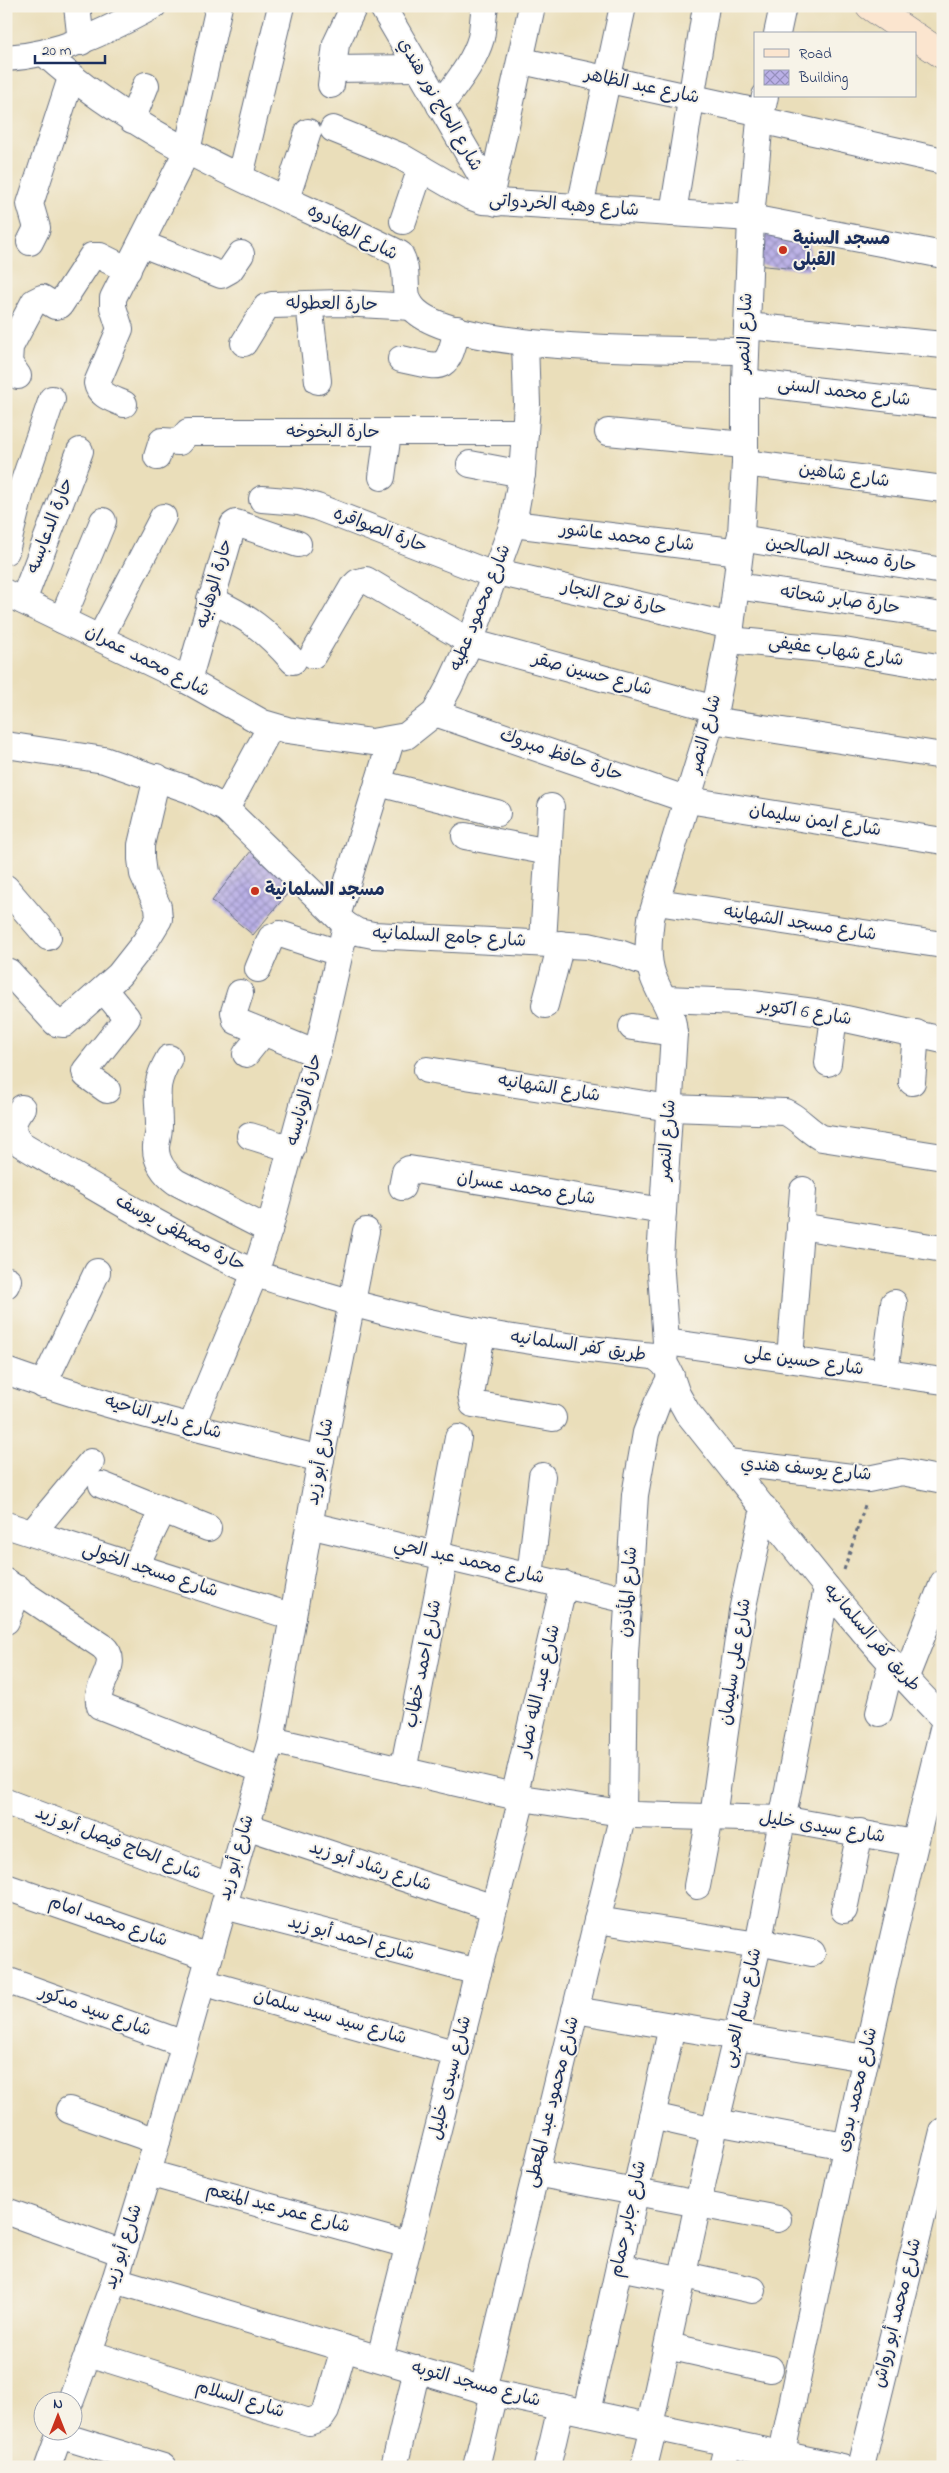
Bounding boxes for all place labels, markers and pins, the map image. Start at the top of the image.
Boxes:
place label: مسجد السنية القبلى [793,227,890,274]
marker: مسجد السنية القبلى [777,244,789,256]
place label: مسجد السلمانية [265,878,385,904]
marker: مسجد السلمانية [249,885,261,897]

